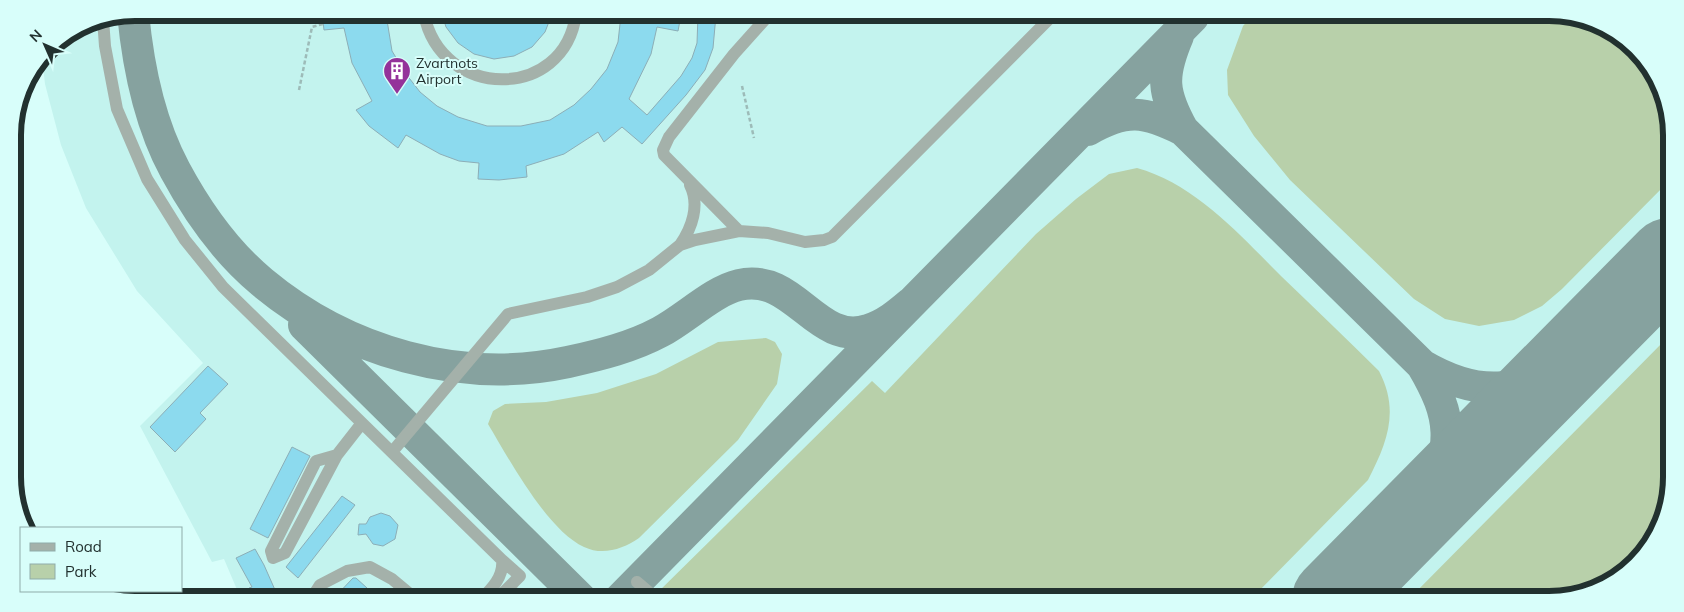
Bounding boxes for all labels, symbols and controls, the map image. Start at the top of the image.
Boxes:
north arrow [20,20,70,70]
text: N [26,26,46,46]
place label: Zvartnots Airport [416,54,478,88]
building icon: Zvartnots Airport [382,56,412,95]
legend [20,527,182,592]
text: Road [65,537,102,556]
text: Park [65,562,97,581]

